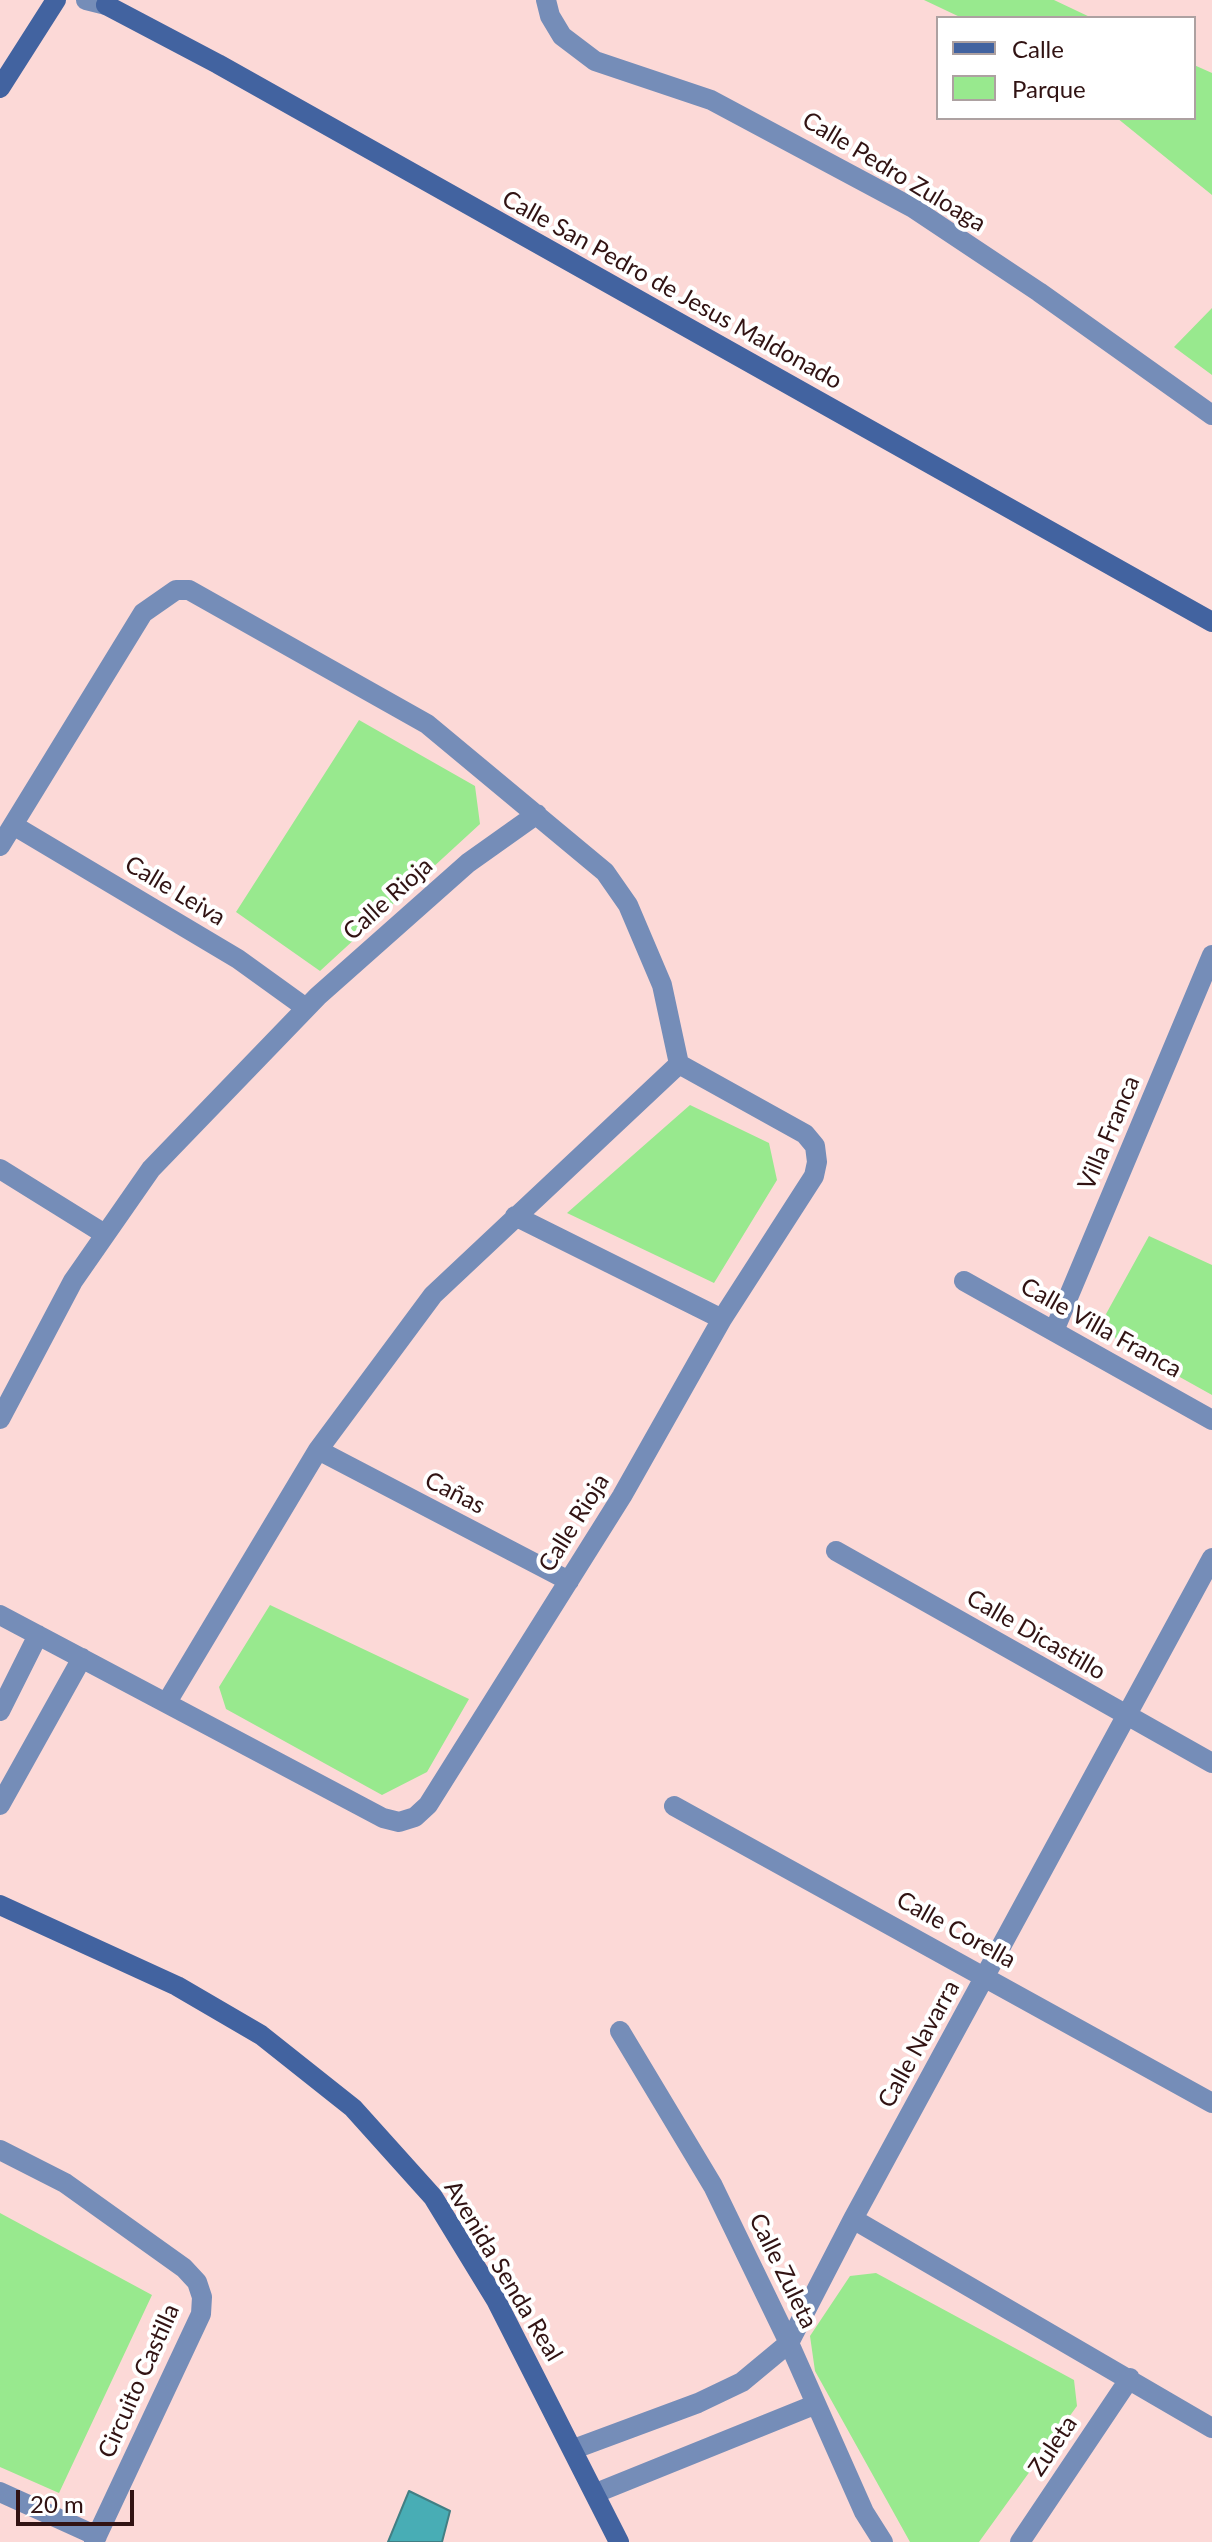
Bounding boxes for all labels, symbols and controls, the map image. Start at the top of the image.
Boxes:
legend [936,16,1196,120]
text: Calle [1012,34,1064,63]
text: Parque [1012,74,1086,103]
street label: Calle Pedro Zuloaga [797,106,991,238]
street label: Calle San Pedro de Jesus Maldonado [497,184,847,396]
street label: Calle Leiva [120,850,230,932]
street label: Calle Rioja [337,851,439,947]
street label: Villa Franca [1072,1072,1146,1194]
street label: Calle Villa Franca [1016,1272,1186,1384]
street label: Cañas [420,1466,490,1520]
street label: Calle Rioja [533,1469,615,1577]
street label: Calle Dicastillo [962,1584,1110,1686]
street label: Calle Corella [891,1885,1021,1975]
street label: Calle Navarra [872,1975,966,2113]
street label: Avenida Senda Real [438,2175,568,2367]
street label: Calle Zuleta [743,2209,823,2333]
street label: Circuito Castilla [92,2300,186,2462]
street label: Zuleta [1023,2411,1083,2481]
scale bar [20,2474,138,2524]
text: 20 m [30,2489,84,2518]

